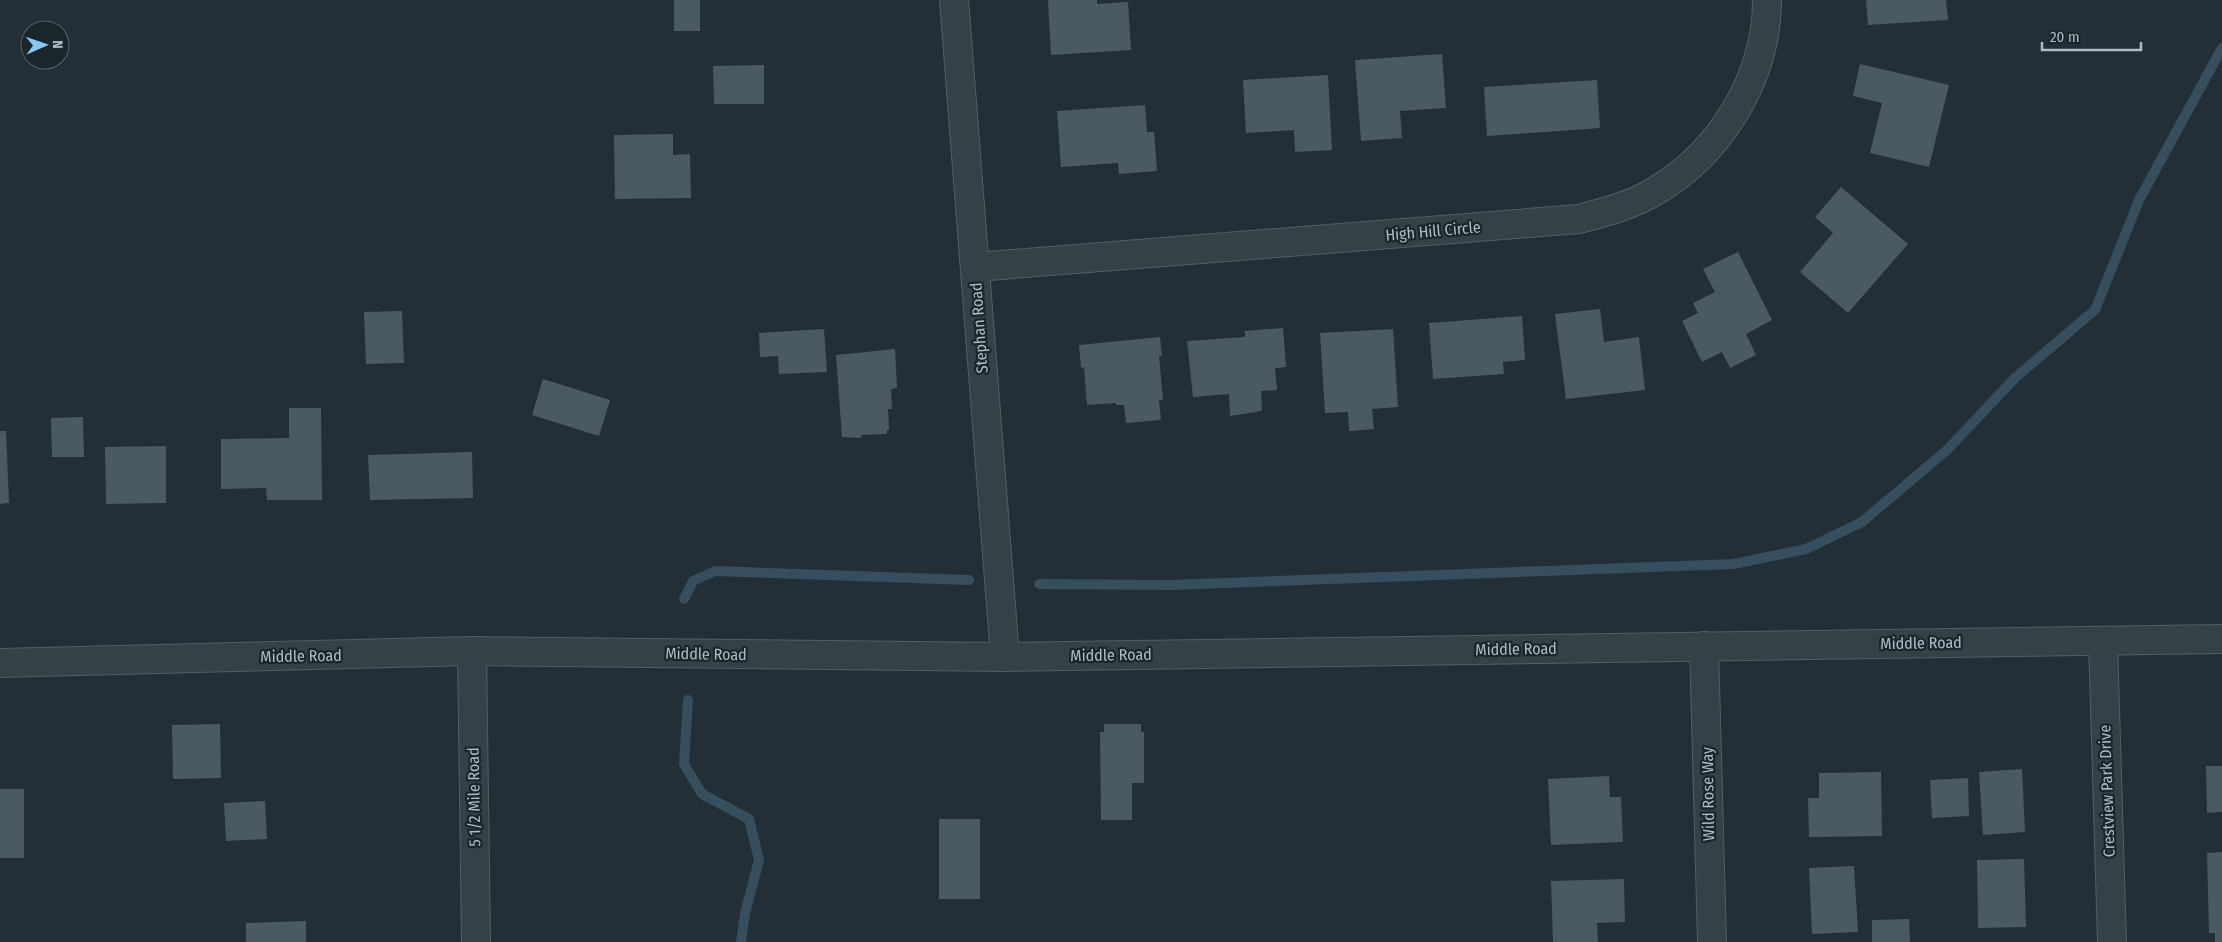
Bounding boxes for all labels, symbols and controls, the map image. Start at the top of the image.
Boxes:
north arrow [20,20,70,70]
scale bar [2042,20,2141,52]
text: 20 m [2050,28,2080,46]
text: N [49,40,66,49]
street label: High Hill Circle [1385,217,1482,245]
street label: Stephan Road [966,282,992,374]
street label: Middle Road [1880,633,1962,653]
street label: Middle Road [1475,639,1557,659]
street label: Middle Road [665,644,747,664]
street label: Middle Road [1070,645,1152,665]
street label: Middle Road [260,646,342,666]
street label: Crestview Park Drive [2095,724,2119,857]
street label: Wild Rose Way [1698,746,1718,841]
street label: 5 1/2 Mile Road [464,747,484,847]

